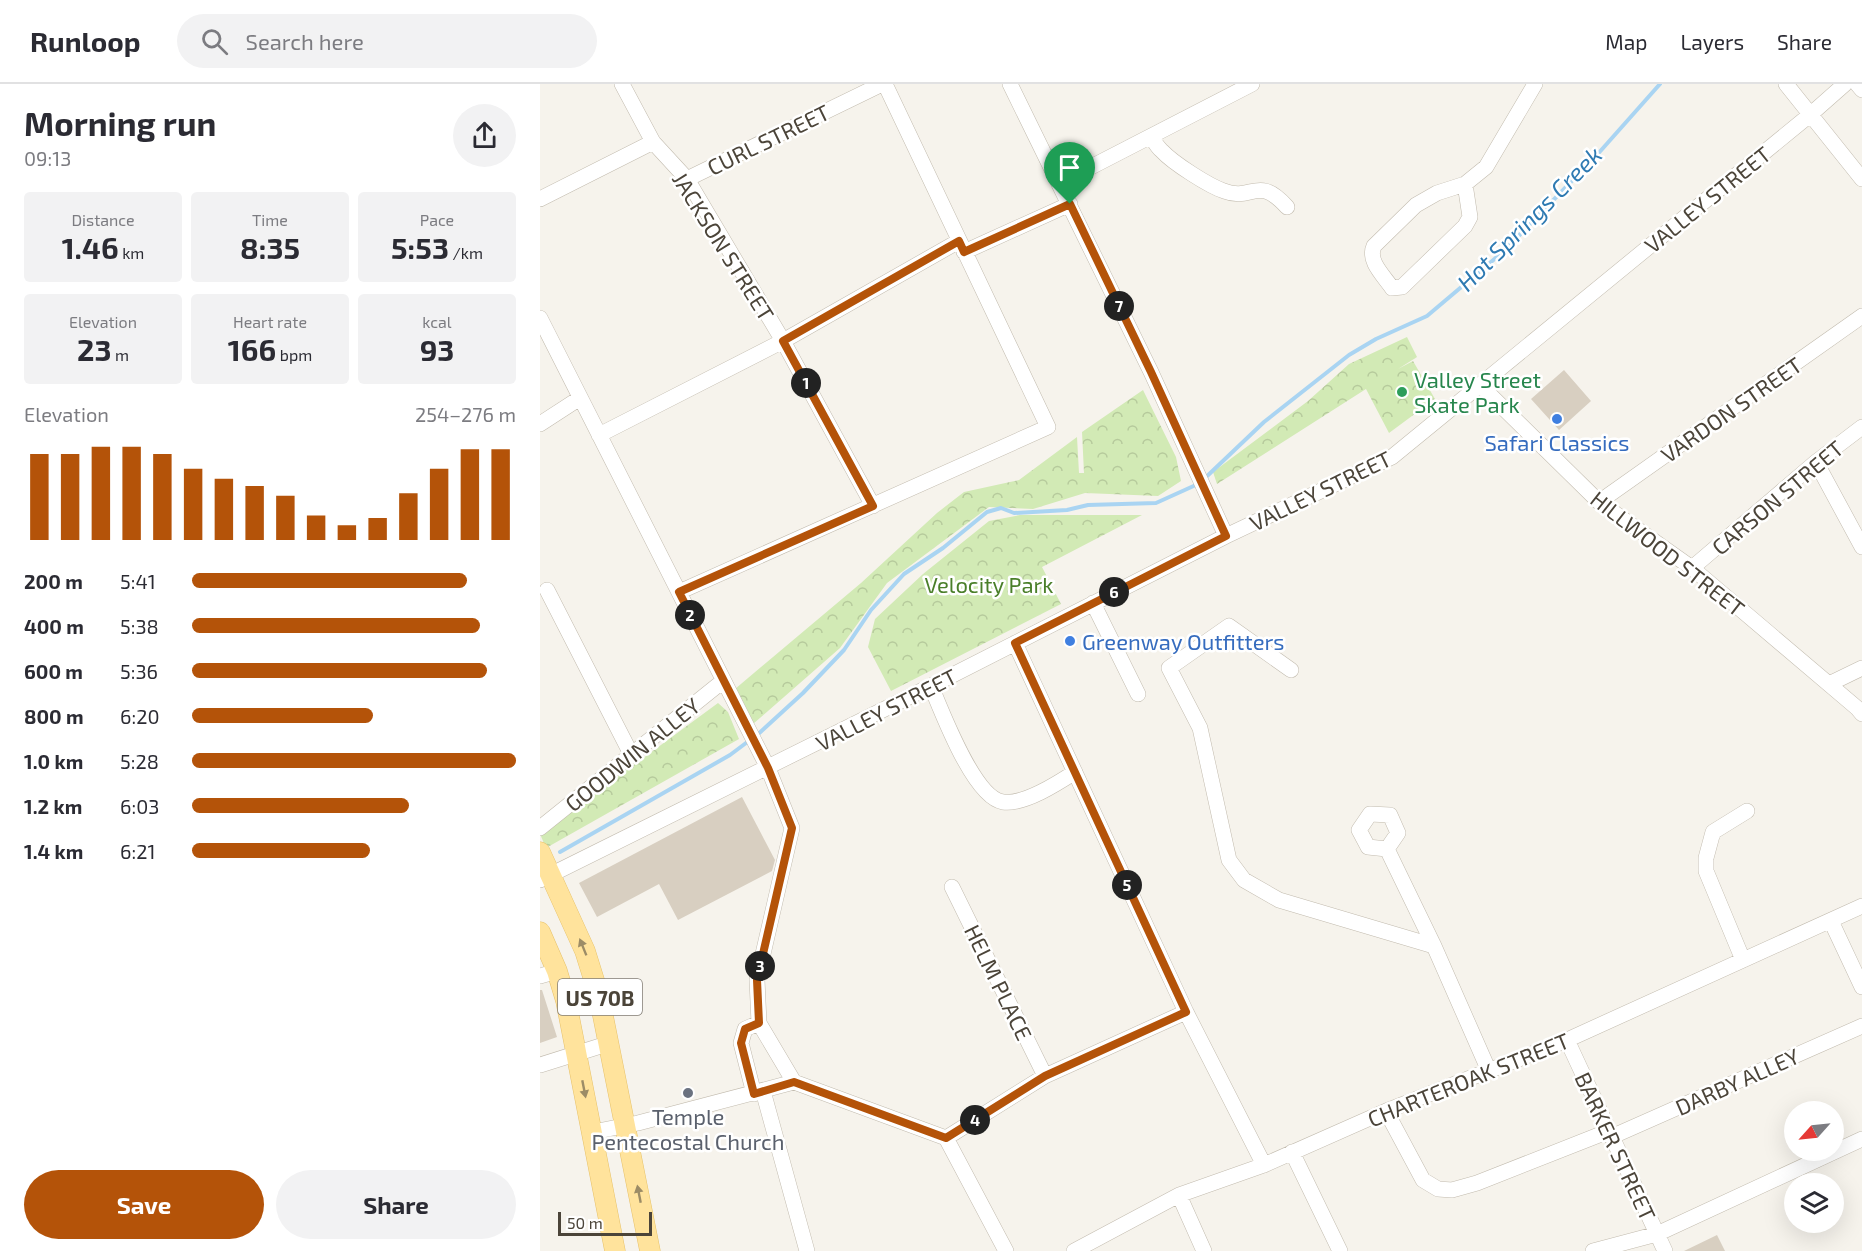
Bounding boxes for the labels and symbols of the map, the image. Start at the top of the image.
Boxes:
street label: CURL STREET [703,98,834,180]
water label: Hot Springs Creek [1451,140,1607,296]
street label: VALLEY STREET [1639,140,1775,258]
pin [1044,142,1095,204]
street label: JACKSON STREET [668,167,780,325]
pin: 7 [1104,291,1134,321]
street label: VARDON STREET [1656,351,1807,467]
place label: Valley Street Skate Park [1414,366,1541,417]
pin: 1 [791,368,821,398]
marker: Valley Street Skate Park [1395,385,1409,399]
marker: Safari Classics [1550,412,1564,426]
place label: Safari Classics [1485,429,1629,455]
street label: CARSON STREET [1706,434,1848,559]
street label: VALLEY STREET [1245,444,1395,535]
street label: HILLWOOD STREET [1586,485,1750,621]
park label: Velocity Park [924,571,1054,597]
pin: 6 [1099,577,1129,607]
pin: 2 [675,600,705,630]
place label: Greenway Outfitters [1082,628,1285,654]
marker: Greenway Outfitters [1063,634,1077,648]
street label: VALLEY STREET [811,662,961,756]
street label: GOODWIN ALLEY [560,692,705,816]
pin: 5 [1112,870,1142,900]
street label: HELM PLACE [960,920,1038,1044]
one-way arrow [578,938,587,956]
pin: 3 [745,951,775,981]
road number: US 70B [558,979,642,1015]
street label: CHARTEROAK STREET [1363,1027,1573,1131]
street label: DARBY ALLEY [1671,1042,1803,1120]
street label: BARKER STREET [1570,1068,1662,1225]
one-way arrow [580,1079,589,1098]
marker: Temple Pentecostal Church [681,1086,695,1100]
north arrow [1784,1101,1844,1161]
place label: Temple Pentecostal Church [591,1103,785,1154]
pin: 4 [960,1105,990,1135]
one-way arrow [635,1184,644,1203]
scale bar [558,1209,652,1236]

